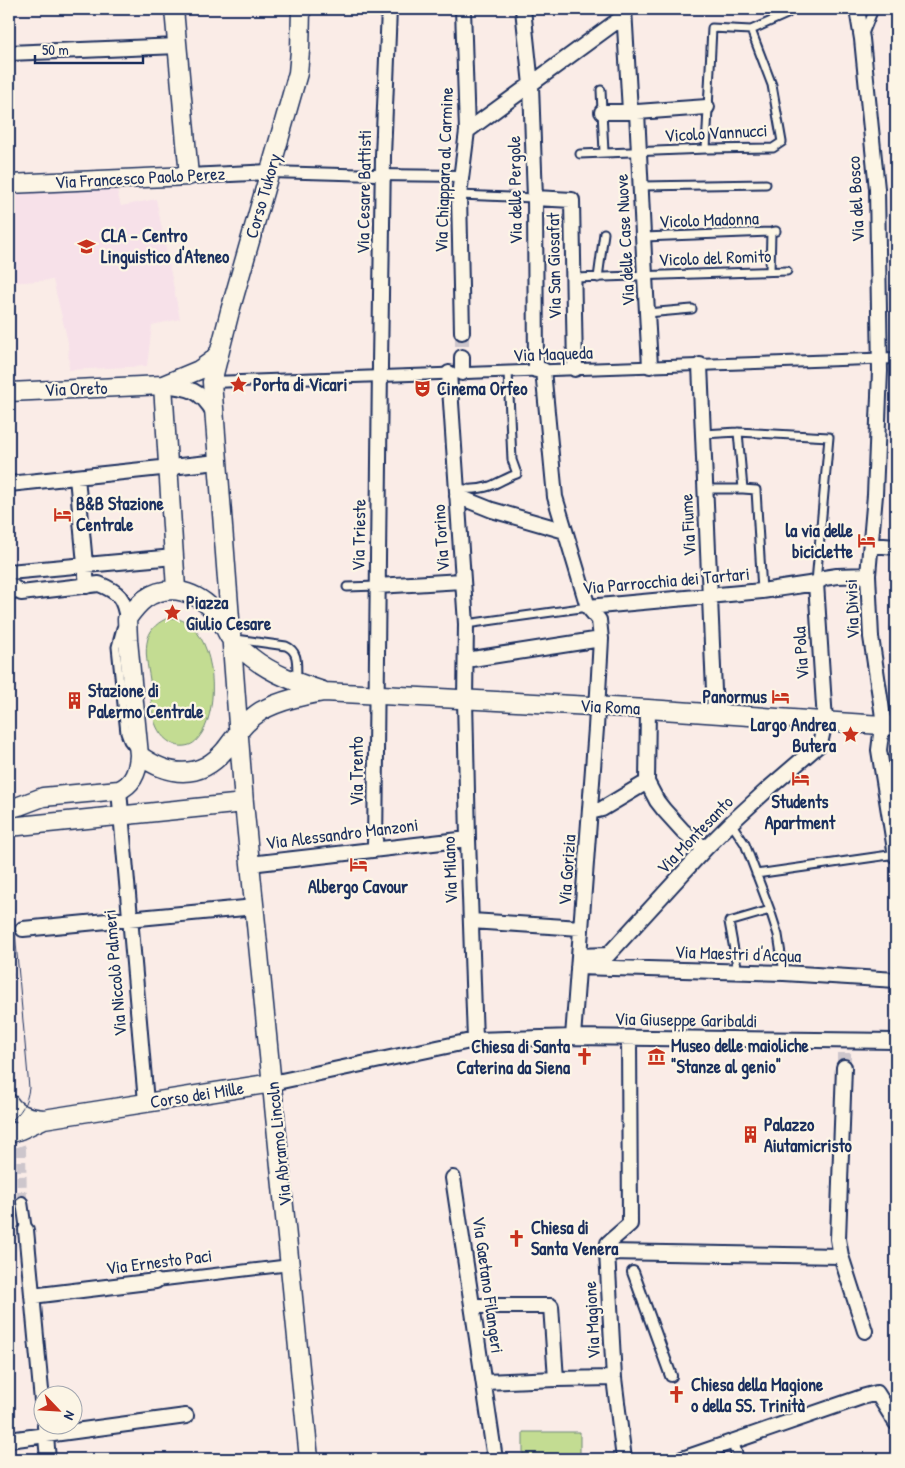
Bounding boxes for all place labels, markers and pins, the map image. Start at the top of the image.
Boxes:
place label: CLA - Centro Linguistico d'Ateneo [101,223,230,270]
school or university icon: CLA - Centro Linguistico d'Ateneo [77,236,97,256]
place label: Porta di Vicari [253,372,348,397]
place icon: Porta di Vicari [229,375,249,395]
place label: Cinema Orfeo [437,376,528,401]
theatre icon: Cinema Orfeo [413,379,433,399]
place label: B&B Stazione Centrale [76,491,165,537]
hotel icon: B&B Stazione Centrale [52,504,72,524]
place label: la via delle biciclette [785,518,854,564]
hotel icon: la via delle biciclette [857,531,877,551]
place label: Piazza Giulio Cesare [186,590,272,636]
place icon: Piazza Giulio Cesare [162,603,182,623]
place label: Stazione di Palermo Centrale [88,678,204,724]
place label: Panormus [703,684,767,709]
hotel icon: Panormus [771,687,791,707]
building icon: Stazione di Palermo Centrale [64,691,84,711]
place label: Largo Andrea Butera [751,712,837,758]
place icon: Largo Andrea Butera [840,725,860,745]
hotel icon: Students Apartment [790,769,810,789]
place label: Students Apartment [765,789,836,836]
hotel icon: Albergo Cavour [348,854,368,874]
place label: Albergo Cavour [308,874,408,900]
place label: Museo delle maioliche "Stanze al genio" [671,1033,810,1080]
place label: Chiesa di Santa Caterina da Siena [457,1034,571,1080]
museum icon: Museo delle maioliche "Stanze al genio" [647,1046,667,1066]
church icon: Chiesa di Santa Caterina da Siena [574,1047,594,1067]
place label: Palazzo Aiutamicristo [764,1112,853,1158]
building icon: Palazzo Aiutamicristo [740,1125,760,1145]
place label: Chiesa di Santa Venera [531,1215,619,1261]
church icon: Chiesa di Santa Venera [507,1228,527,1248]
place label: Chiesa della Magione o della SS. Trinità [691,1372,824,1418]
church icon: Chiesa della Magione o della SS. Trinità [667,1385,687,1405]

